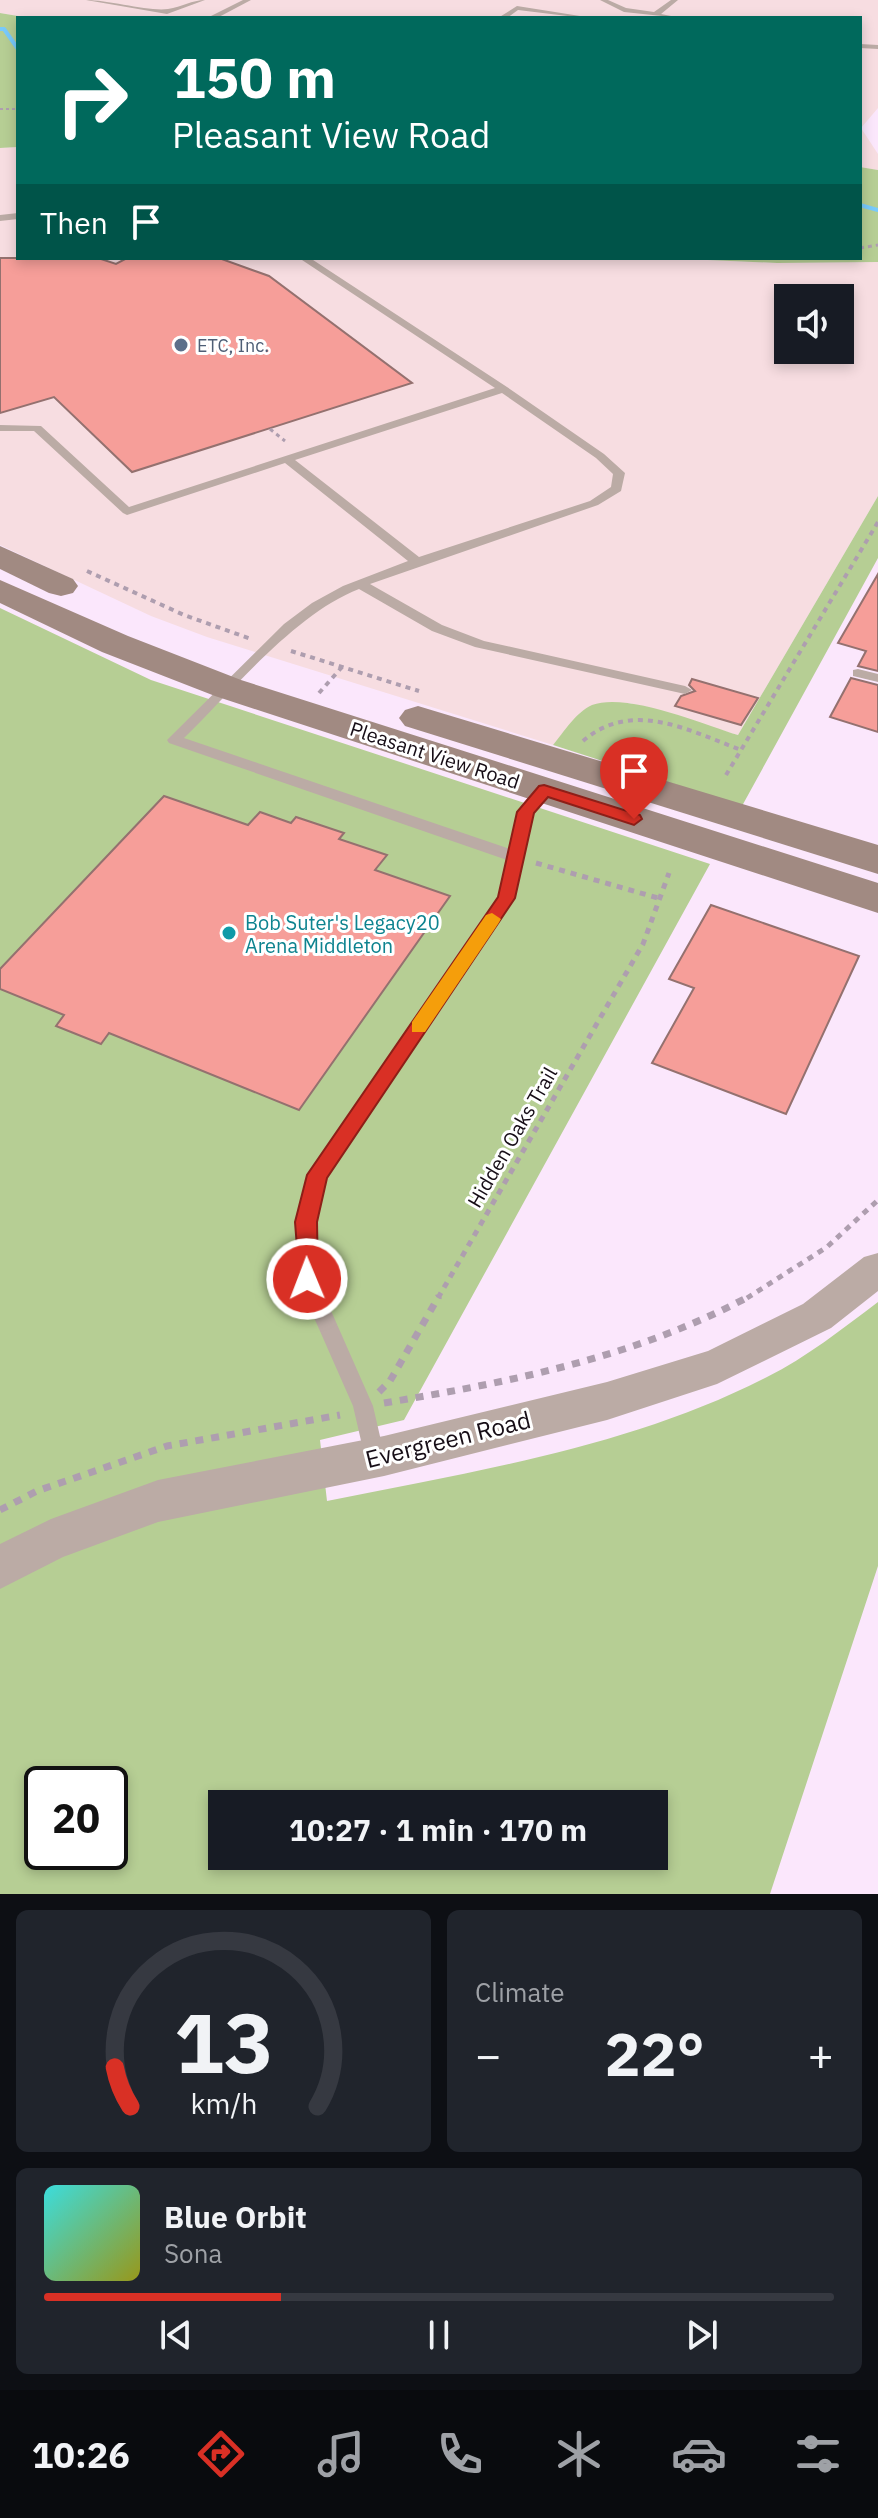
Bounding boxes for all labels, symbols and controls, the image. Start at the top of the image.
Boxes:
text: 150 m [172,41,336,113]
icon: right [40,48,144,152]
text: Pleasant View Road [172,111,490,158]
icon: arrive [124,200,168,244]
text: Then [40,203,108,242]
map controls [774,284,854,364]
button: sound [774,284,854,364]
place label: ETC, Inc. [197,334,269,357]
marker: ETC, Inc. [172,336,190,354]
street label: Pleasant View Road [347,715,523,795]
pin [600,737,668,819]
icon: arrive [612,749,656,793]
place label: Bob Suter's Legacy20 Arena Middleton [245,909,440,959]
marker: Bob Suter's Legacy20 Arena Middleton [220,924,238,942]
street label: Hidden Oaks Trail [461,1062,563,1212]
position arrow [265,1237,349,1321]
street label: Evergreen Road [362,1403,534,1475]
speed limit sign: 20 [24,1766,128,1870]
text: 10:27 · 1 min · 170 m [289,1810,587,1849]
text: Climate [475,1975,565,2009]
text: 13 [174,1988,273,2096]
text: 22° [604,2014,705,2093]
text: − [475,2026,501,2083]
text: + [808,2026,834,2083]
text: km/h [190,2085,257,2122]
text: Blue Orbit [164,2197,307,2236]
text: Sona [164,2236,222,2270]
icon: previous [154,2313,198,2357]
icon: pause [417,2313,461,2357]
icon: next [680,2313,724,2357]
icon: directions [193,2426,249,2482]
icon: music [313,2426,369,2482]
icon: phone [432,2426,488,2482]
icon: climate [551,2426,607,2482]
icon: car [671,2426,727,2482]
icon: filters [790,2426,846,2482]
text: 10:26 [32,2431,130,2478]

